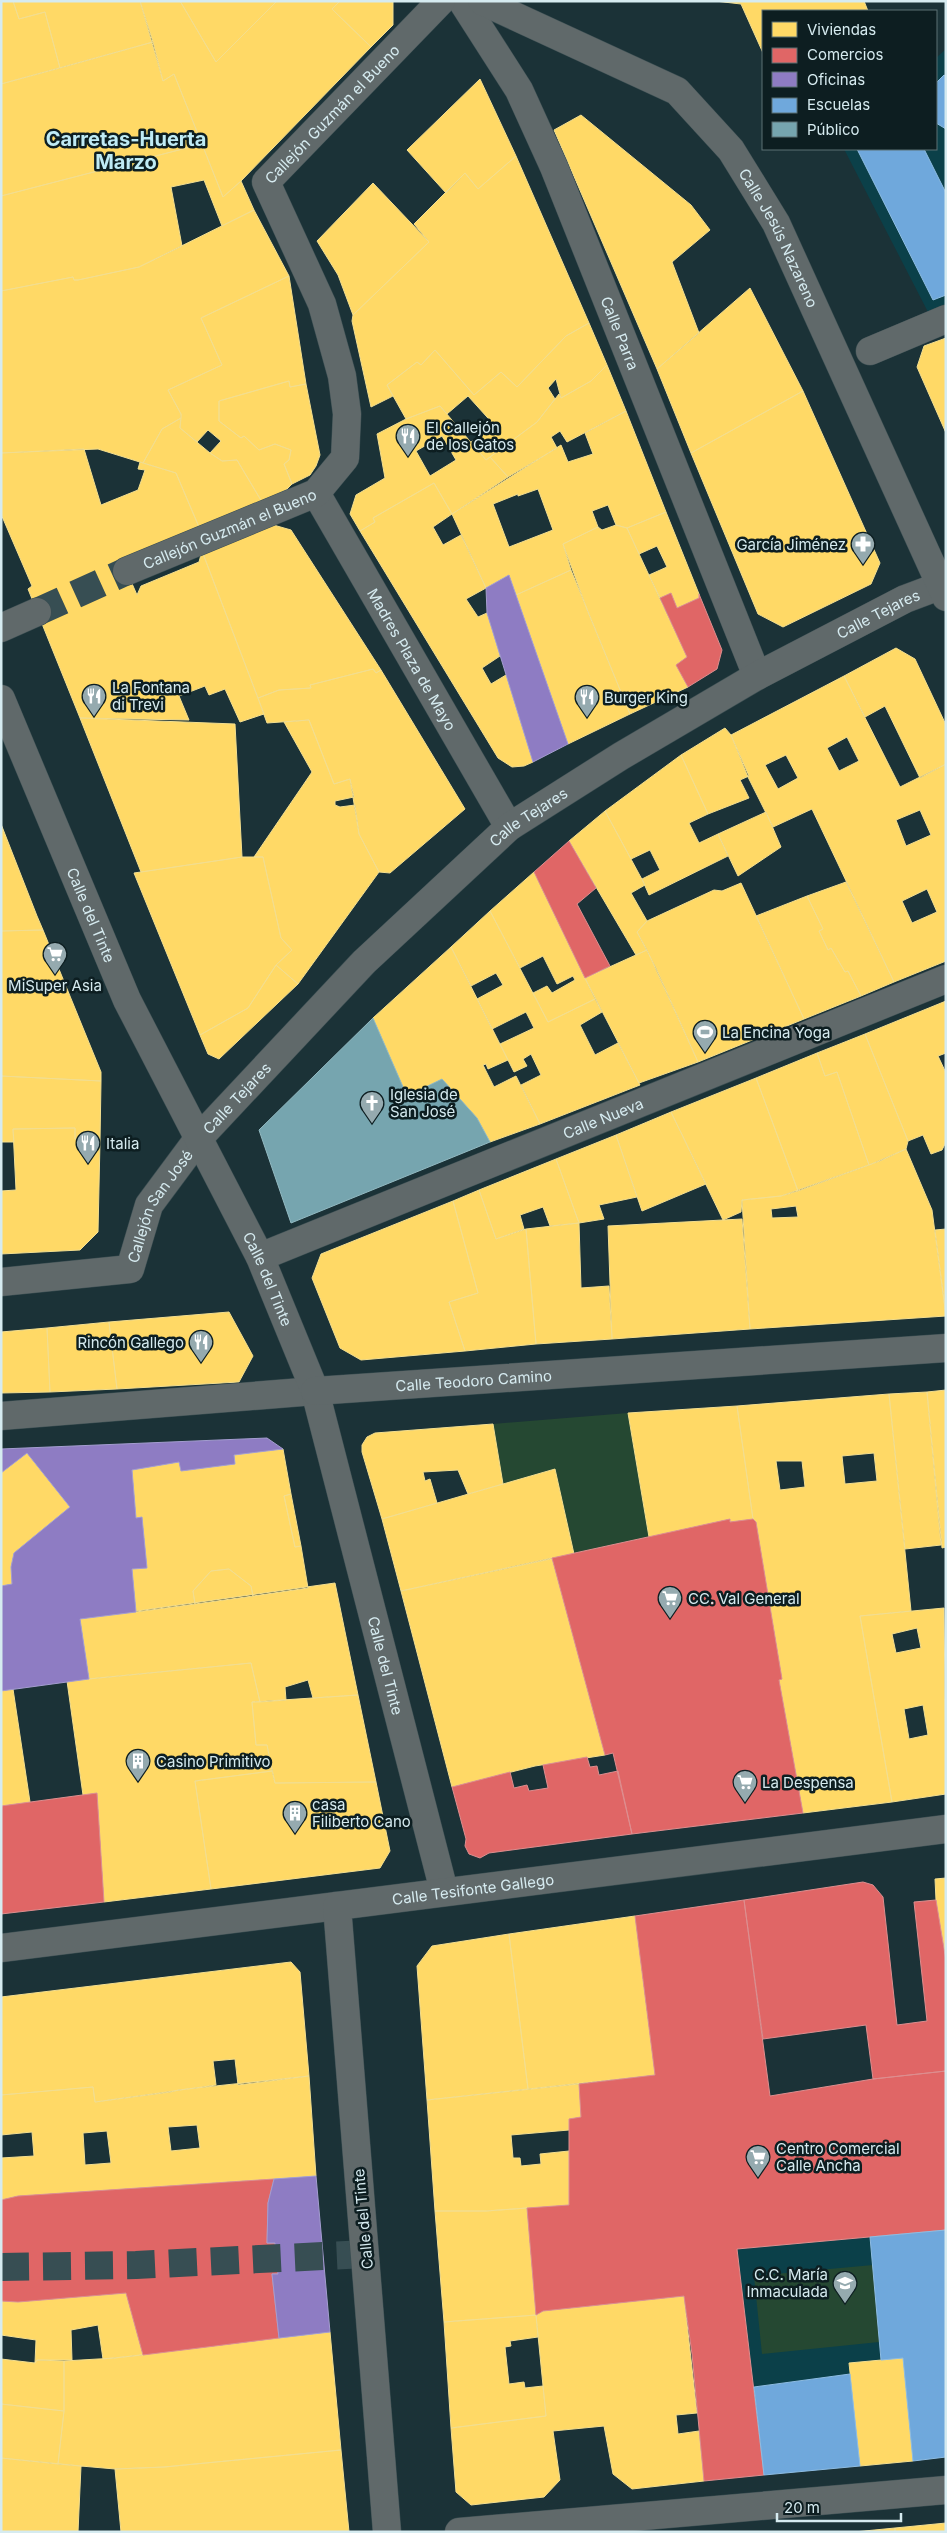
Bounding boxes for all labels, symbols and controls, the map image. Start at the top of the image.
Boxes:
legend [762,10,937,150]
text: Viviendas [807,20,876,39]
street label: Callejón Guzmán el Bueno [260,40,403,187]
text: Comercios [807,45,883,64]
text: Oficinas [807,70,865,89]
text: Escuelas [807,95,870,114]
text: Público [807,120,859,139]
district label: Carretas-Huerta Marzo [46,127,206,174]
street label: Calle Jesús Nazareno [735,165,823,310]
street label: Calle Parra [597,293,643,373]
place label: El Callejón de los Gatos [426,418,514,454]
restaurant icon: El Callejón de los Gatos [395,423,421,457]
street label: Callejón Guzmán el Bueno [140,484,319,573]
pharmacy icon: García Jiménez [850,531,876,565]
place label: García Jiménez [736,535,846,554]
street label: Madres Plaza de Mayo [364,585,461,734]
street label: Calle Tejares [833,585,922,643]
place label: La Fontana di Trevi [112,678,190,714]
restaurant icon: La Fontana di Trevi [81,683,107,717]
restaurant icon: Burger King [574,684,600,718]
place label: Burger King [604,688,688,707]
street label: Calle Tejares [485,783,571,850]
street label: Calle del Tinte [63,865,120,965]
supermarket icon: MiSuper Asia [42,941,68,975]
place label: MiSuper Asia [8,976,102,995]
sports icon: La Encina Yoga [692,1019,718,1053]
place label: La Encina Yoga [722,1023,830,1042]
street label: Calle Tejares [198,1058,275,1138]
place label: Iglesia de San José [390,1085,458,1121]
church icon: Iglesia de San José [359,1090,385,1124]
street label: Calle Nueva [560,1093,646,1143]
restaurant icon: Italia [75,1130,101,1164]
place label: Italia [106,1134,139,1153]
street label: Callejón San José [123,1146,196,1265]
street label: Calle del Tinte [239,1228,297,1329]
restaurant icon: Rincón Gallego [188,1329,214,1363]
place label: Rincón Gallego [77,1333,184,1352]
street label: Calle Teodoro Camino [395,1365,552,1395]
supermarket icon: CC. Val General [657,1585,683,1619]
place label: CC. Val General [688,1589,800,1608]
street label: Calle del Tinte [364,1614,408,1717]
building icon: Casino Primitivo [125,1748,151,1782]
place label: Casino Primitivo [156,1752,271,1771]
supermarket icon: La Despensa [732,1769,758,1803]
place label: La Despensa [762,1773,854,1792]
place label: casa Filiberto Cano [312,1795,411,1831]
building icon: casa Filiberto Cano [282,1800,308,1834]
street label: Calle Tesifonte Gallego [391,1869,555,1908]
place label: Centro Comercial Calle Ancha [776,2139,900,2175]
supermarket icon: Centro Comercial Calle Ancha [745,2144,771,2178]
street label: Calle del Tinte [349,2168,377,2270]
place label: C.C. María Inmaculada [746,2265,828,2301]
school or university icon: C.C. María Inmaculada [832,2270,858,2304]
scale bar [777,2490,901,2522]
text: 20 m [784,2498,820,2517]

